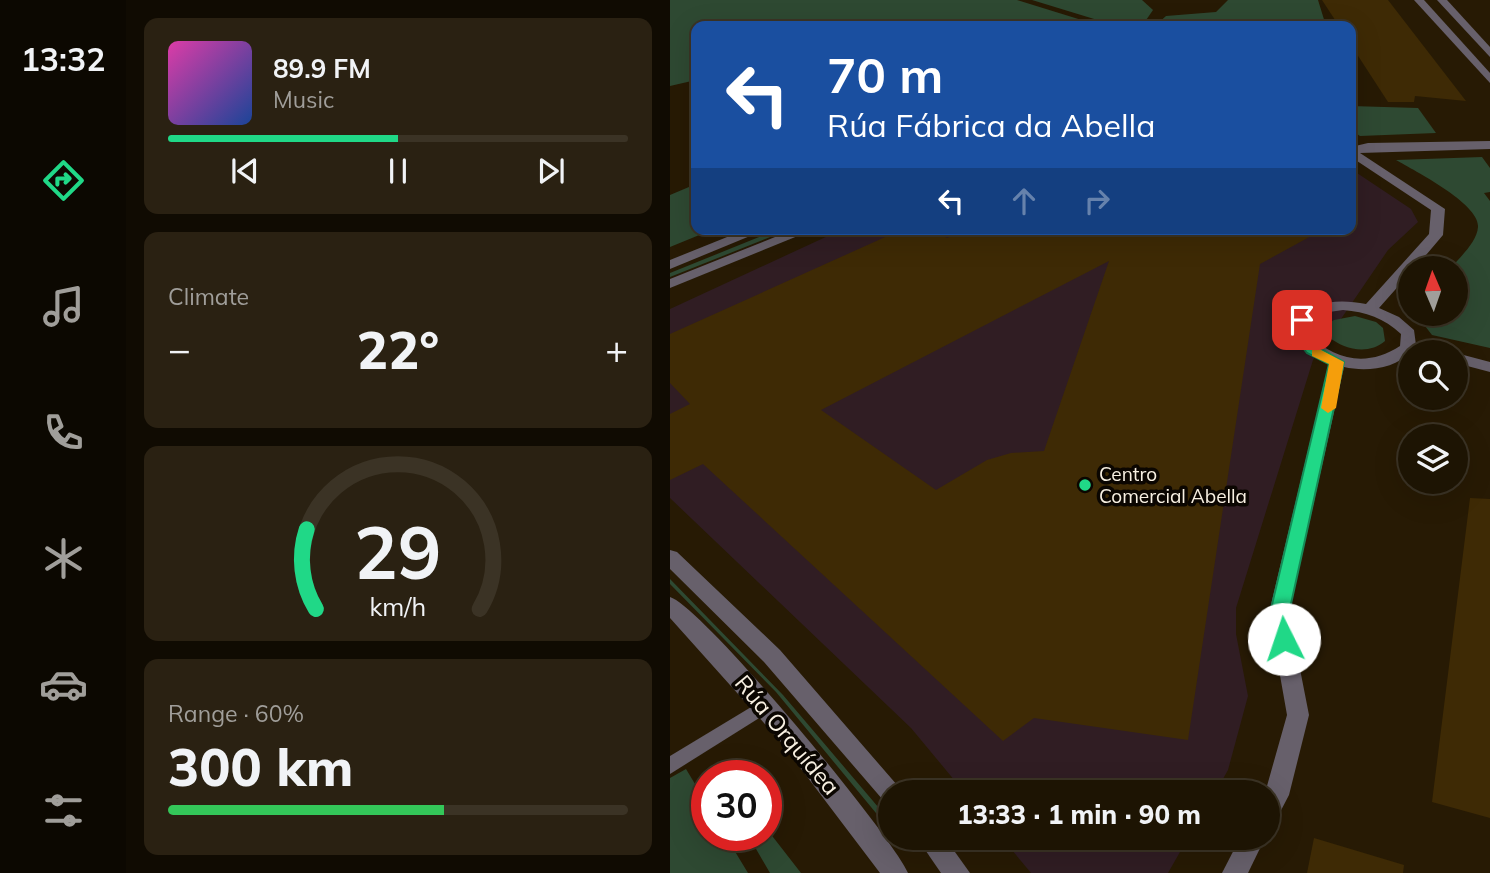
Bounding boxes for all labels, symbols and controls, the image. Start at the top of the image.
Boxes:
text: 13:32 [21,39,105,79]
text: 70 m [827,44,943,105]
icon: left [712,49,803,140]
text: 89.9 FM [273,52,371,85]
text: Music [273,85,334,114]
text: Rúa Fábrica da Abella [827,105,1155,145]
icon: previous [226,152,264,190]
icon: pause [379,152,417,190]
icon: next [532,152,570,190]
icon: directions [39,156,88,205]
icon: left [932,182,970,220]
icon: ahead [1005,182,1043,220]
icon: right [1078,182,1116,220]
north arrow [1398,256,1468,326]
map controls [1398,256,1468,494]
icon: music [39,282,88,331]
text: Climate [168,282,249,311]
pin [1272,290,1332,350]
icon: arrive [1283,301,1321,339]
text: 22° [357,317,439,382]
text: − [168,325,191,373]
text: + [605,325,628,373]
button: search [1398,340,1468,410]
icon: phone [39,408,88,457]
button: layers [1398,424,1468,494]
place label: Centro Comercial Abella [1099,462,1247,508]
marker: Centro Comercial Abella [1077,477,1093,493]
text: 29 [354,507,442,598]
icon: climate [39,534,88,583]
text: km/h [370,591,426,622]
position arrow [1247,602,1321,676]
icon: car [39,660,88,709]
street label: Rúa Orquídea [729,669,846,801]
text: Range · 60% [168,699,304,728]
text: 300 km [168,734,353,799]
speed limit sign: 30 [691,760,782,851]
icon: filters [39,786,88,835]
text: 13:33 · 1 min · 90 m [957,798,1201,831]

